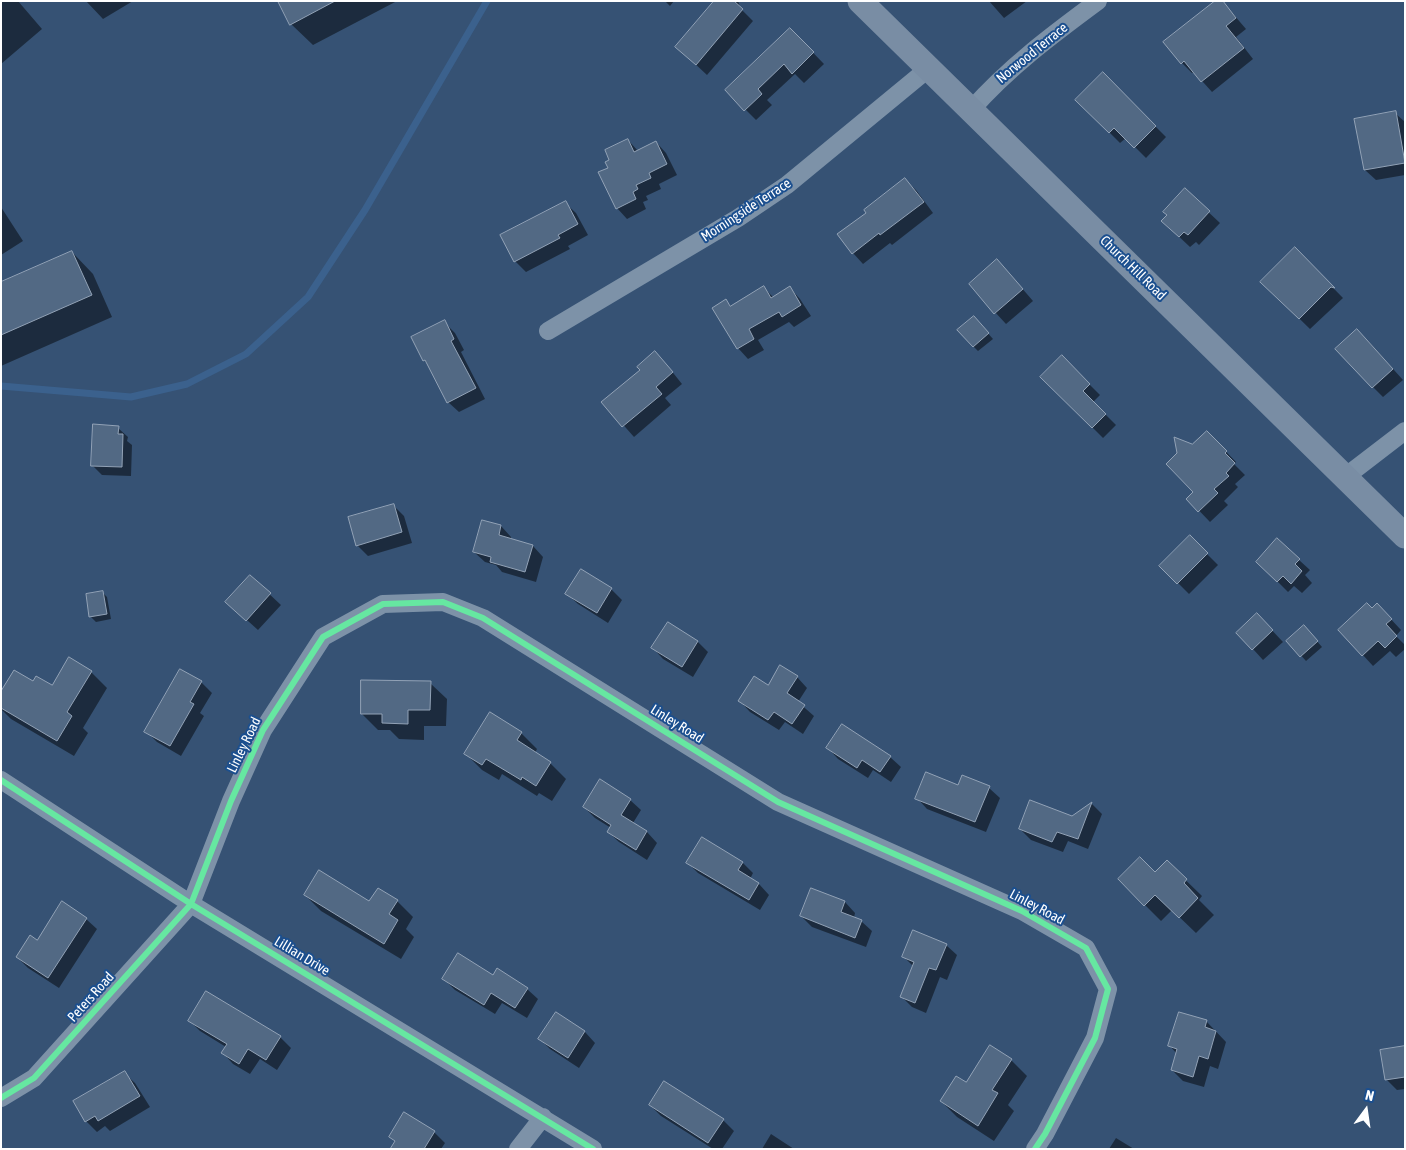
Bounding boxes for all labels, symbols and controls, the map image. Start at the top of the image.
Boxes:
street label: Norwood Terrace [993,19,1071,87]
street label: Morningside Terrace [698,175,794,245]
street label: Church Hill Road [1096,232,1170,304]
street label: Linley Road [647,701,707,747]
street label: Linley Road [223,715,265,775]
street label: Linley Road [1007,886,1067,928]
street label: Lillian Drive [271,933,333,979]
street label: Peters Road [64,969,118,1025]
north arrow [1341,1085,1391,1135]
text: N [1364,1087,1376,1104]

